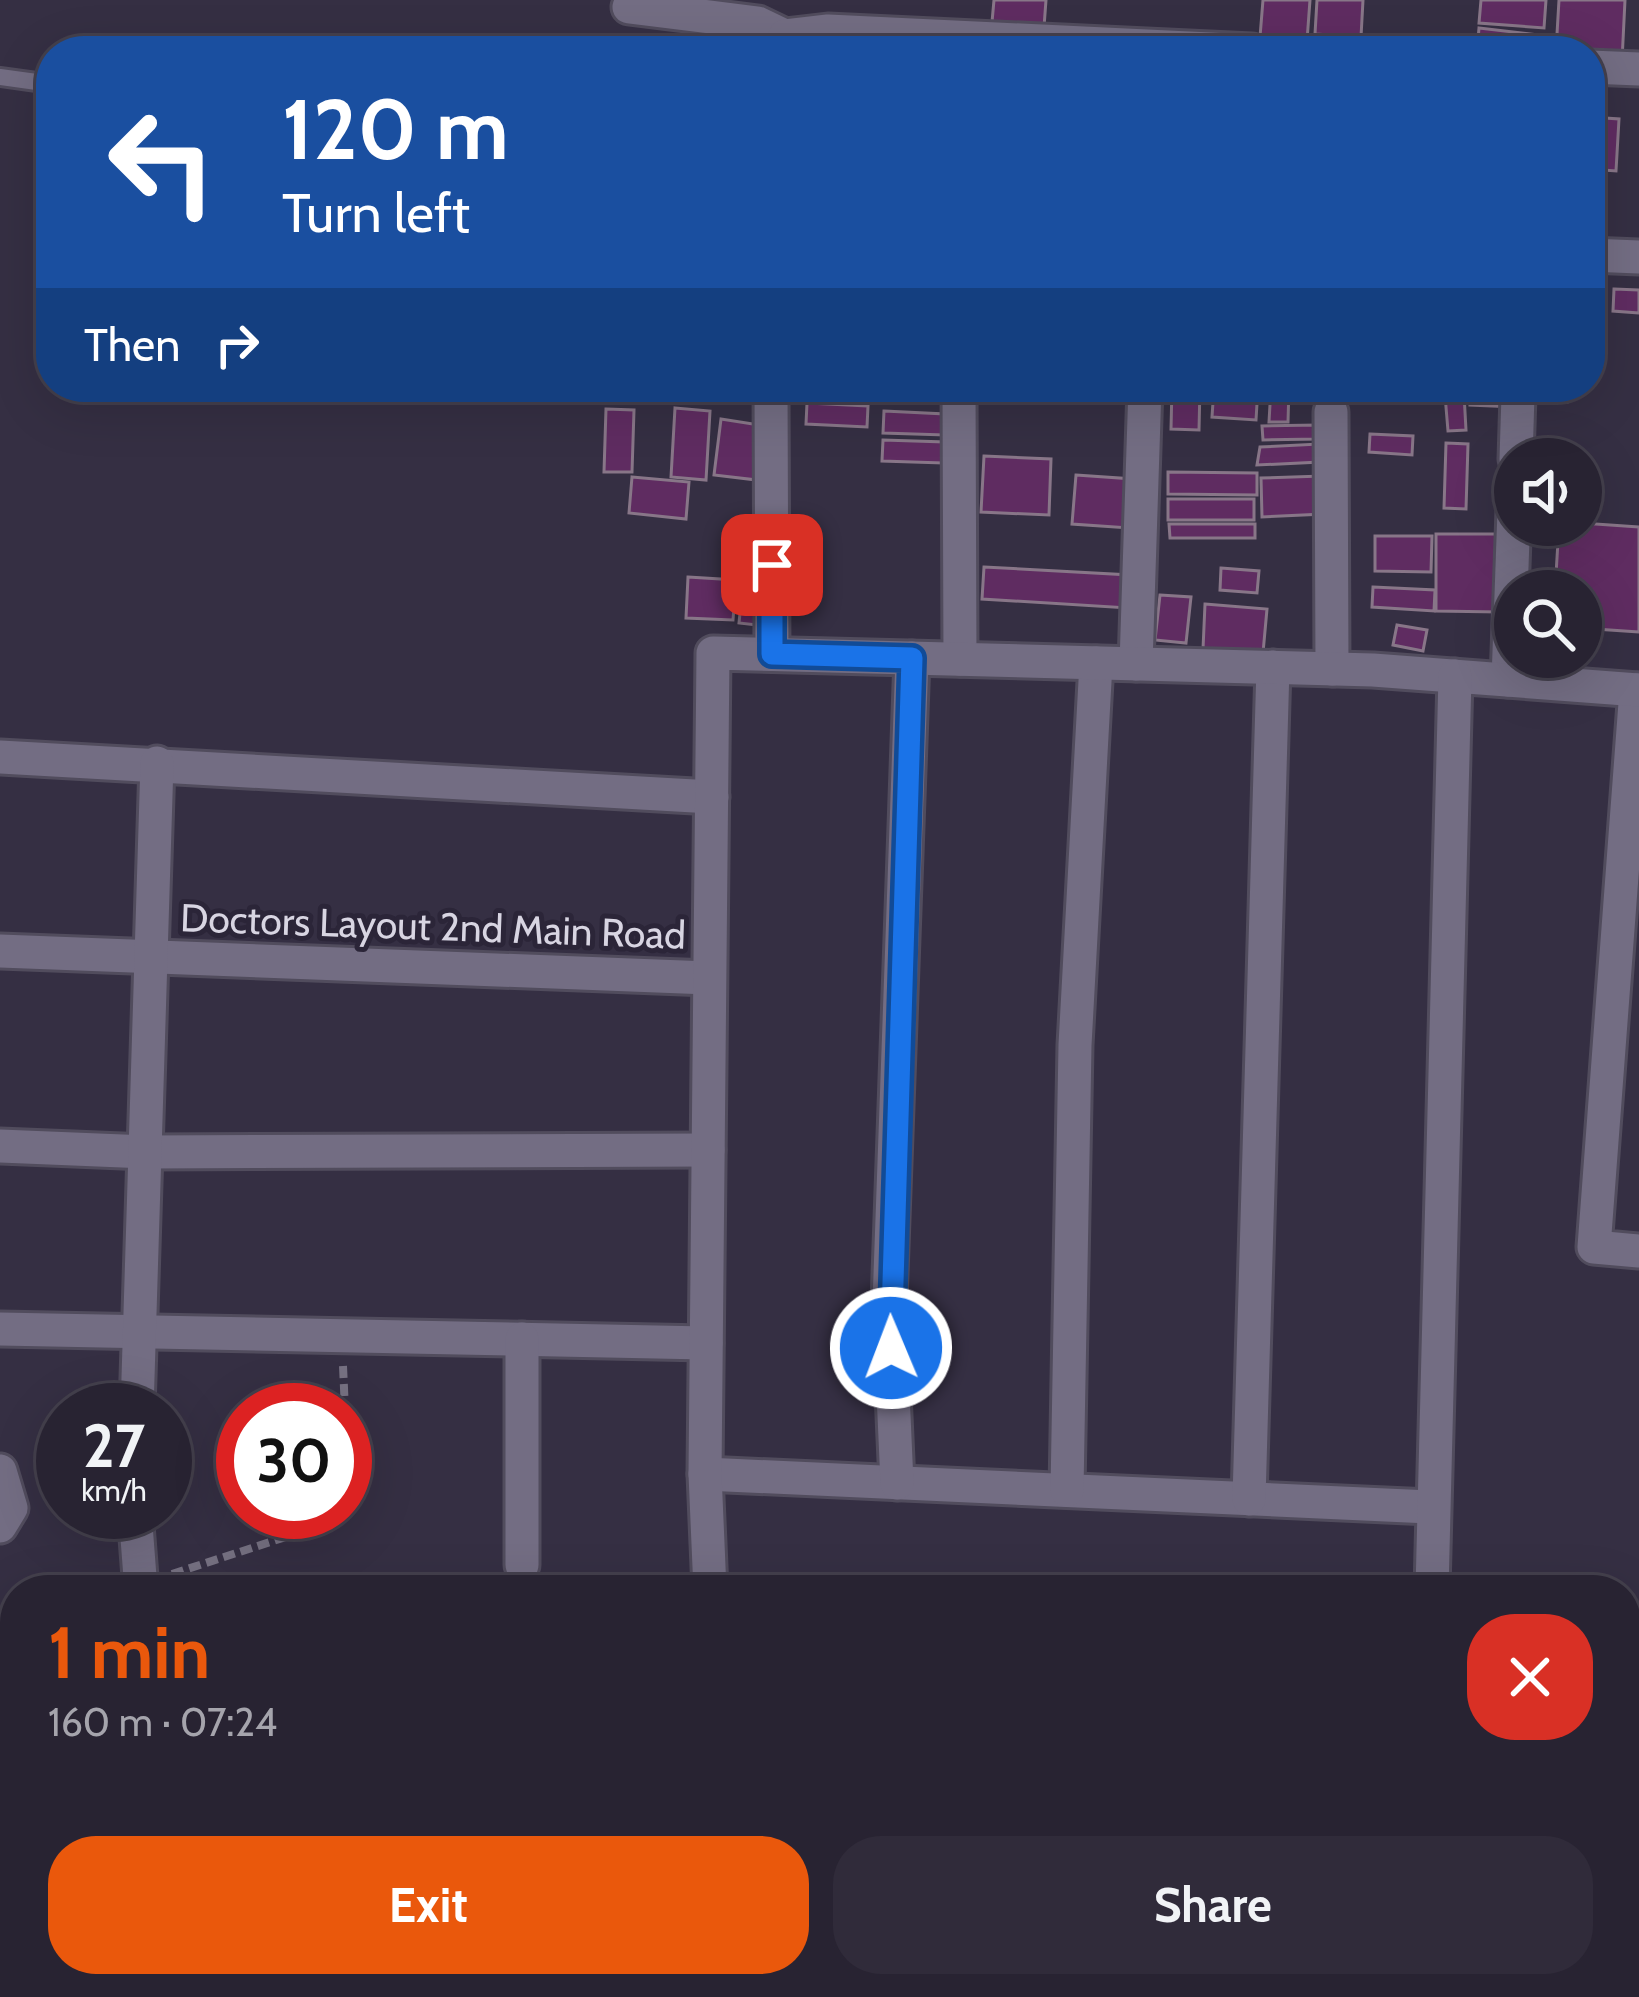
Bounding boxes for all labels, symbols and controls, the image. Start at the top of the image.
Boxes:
text: 120 m [282,78,509,180]
icon: left [84,84,240,240]
text: Turn left [282,180,470,246]
icon: right [204,312,270,378]
text: Then [84,318,180,372]
map controls [1494,438,1602,678]
button: sound [1494,438,1602,546]
pin [721,514,823,616]
icon: arrive [739,532,805,598]
button: search [1494,570,1602,678]
street label: Doctors Layout 2nd Main Road [179,893,687,959]
position arrow [828,1285,954,1411]
speed limit sign: 30 [216,1383,372,1539]
text: 27 [83,1409,145,1482]
text: km/h [81,1472,147,1509]
text: 1 min [48,1609,210,1696]
button: close [1467,1614,1593,1740]
text: 160 m · 07:24 [48,1698,277,1746]
button: Exit [48,1836,809,1974]
button: Share [833,1836,1593,1974]

